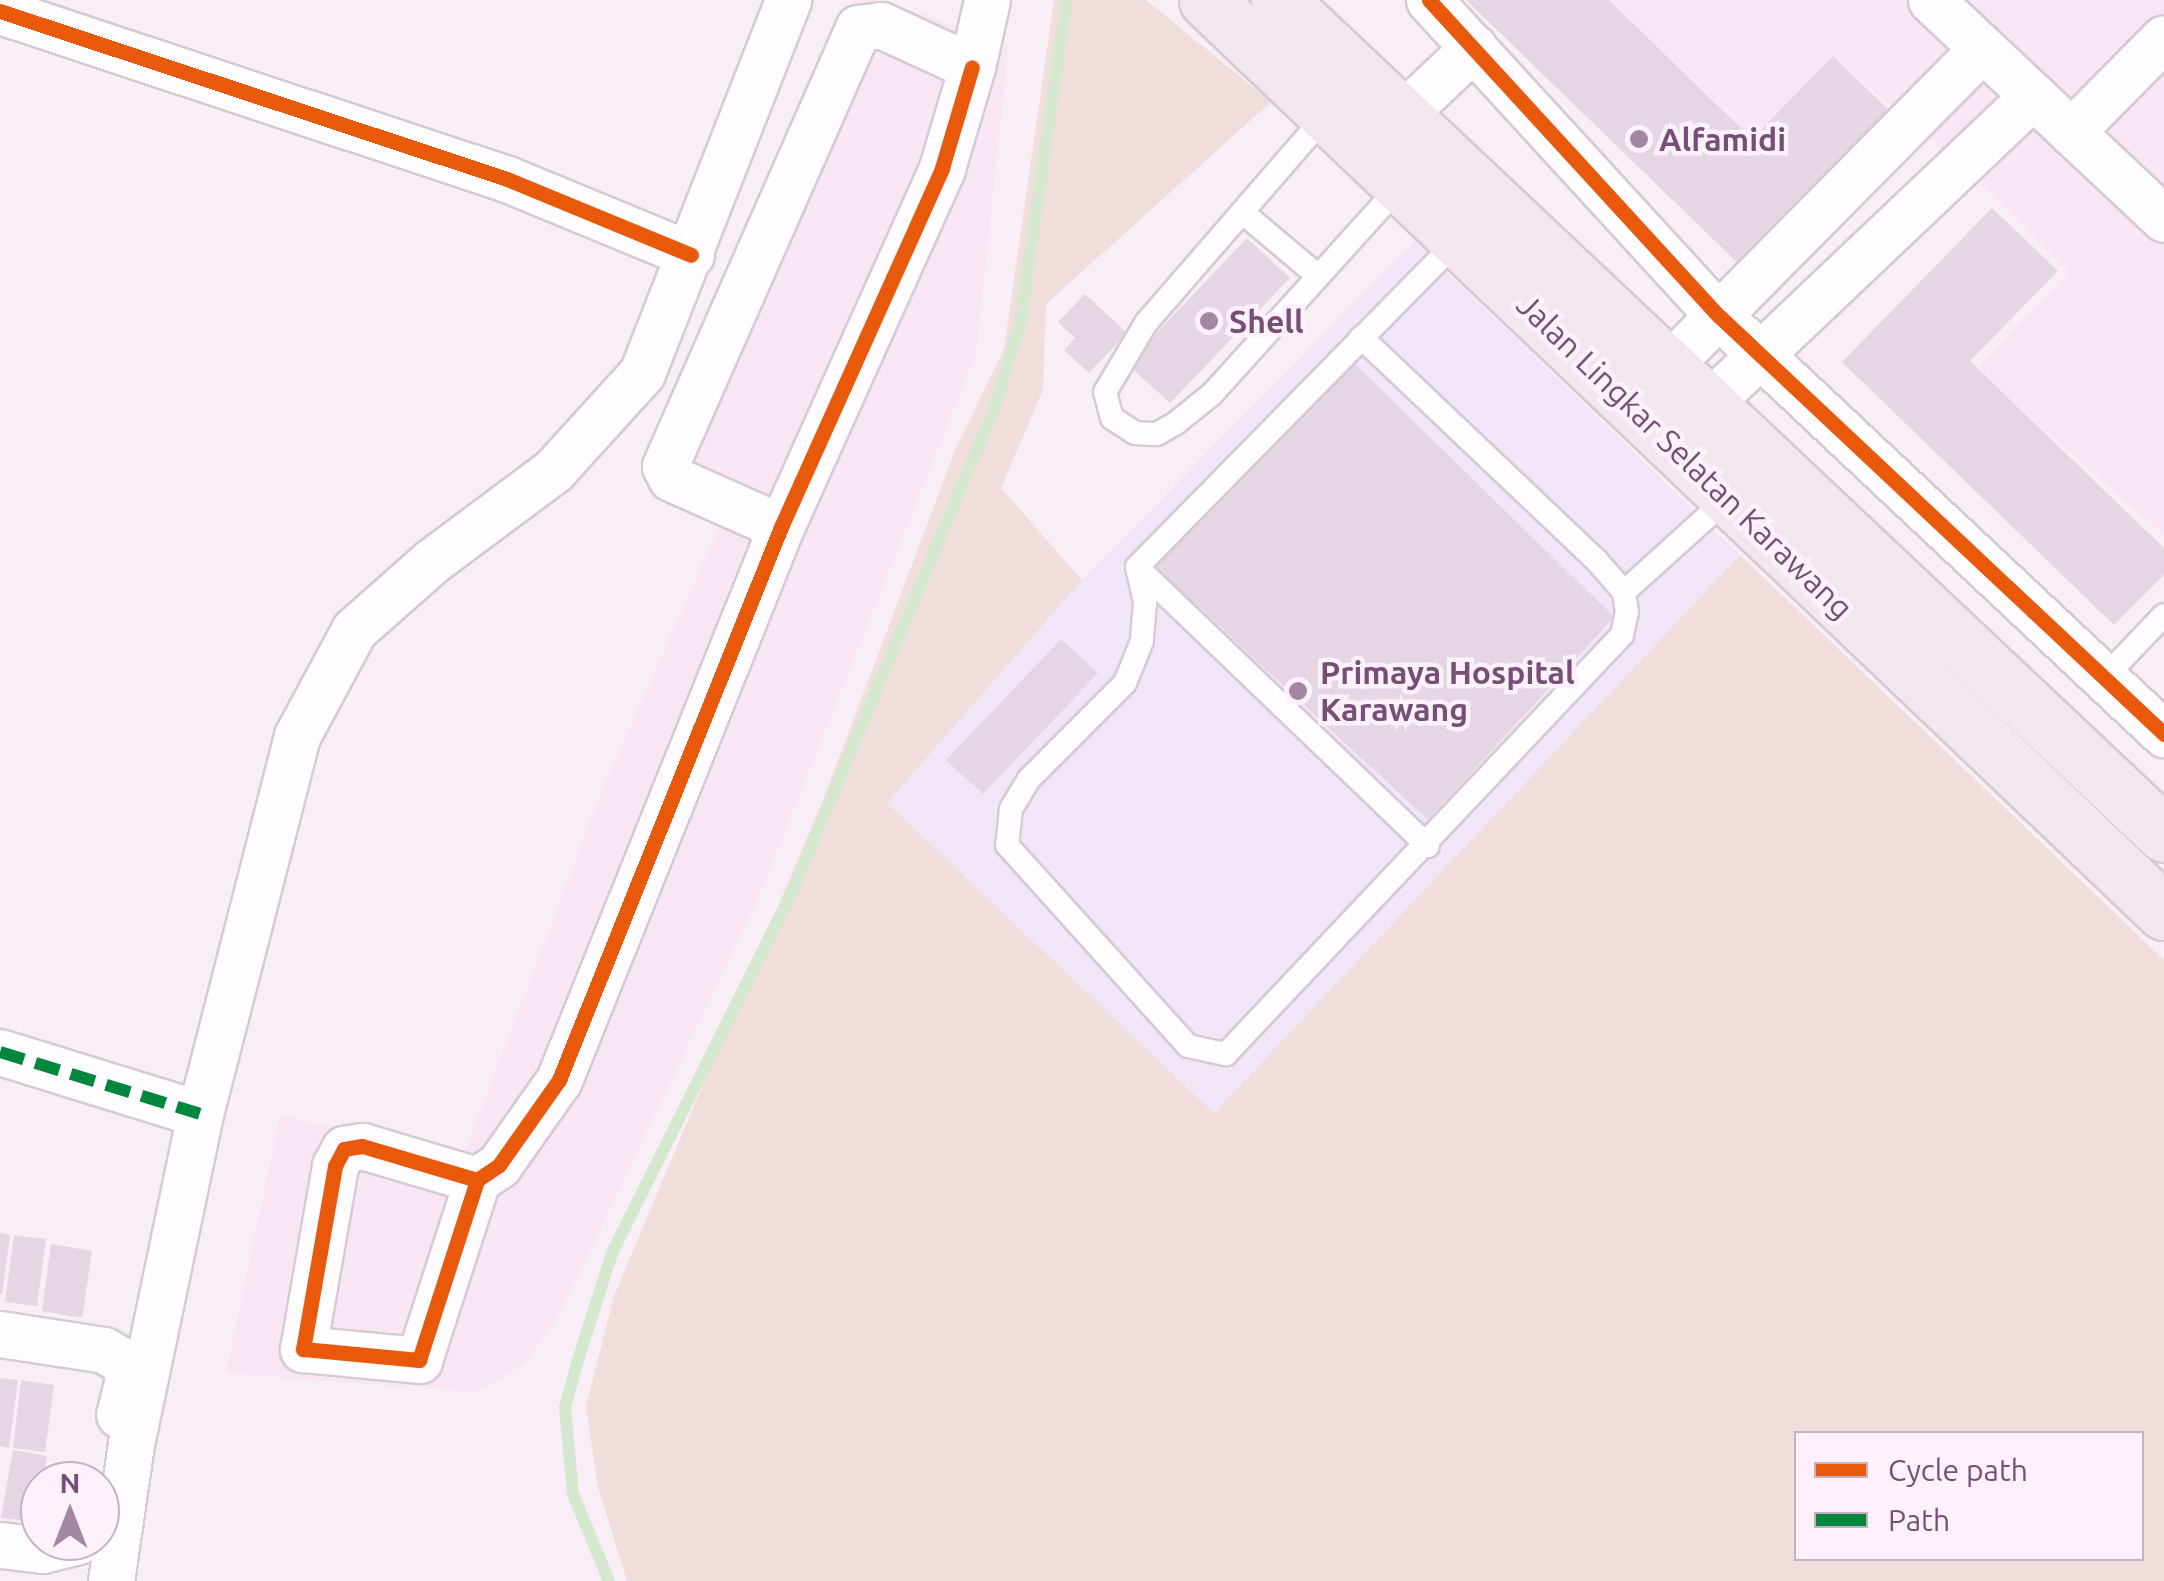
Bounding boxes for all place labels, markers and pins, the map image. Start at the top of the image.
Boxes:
place label: Alfamidi [1659,120,1786,158]
marker: Alfamidi [1628,128,1650,150]
place label: Shell [1229,302,1304,340]
marker: Shell [1198,310,1220,332]
place label: Primaya Hospital Karawang [1320,654,1575,729]
marker: Primaya Hospital Karawang [1285,678,1311,704]

